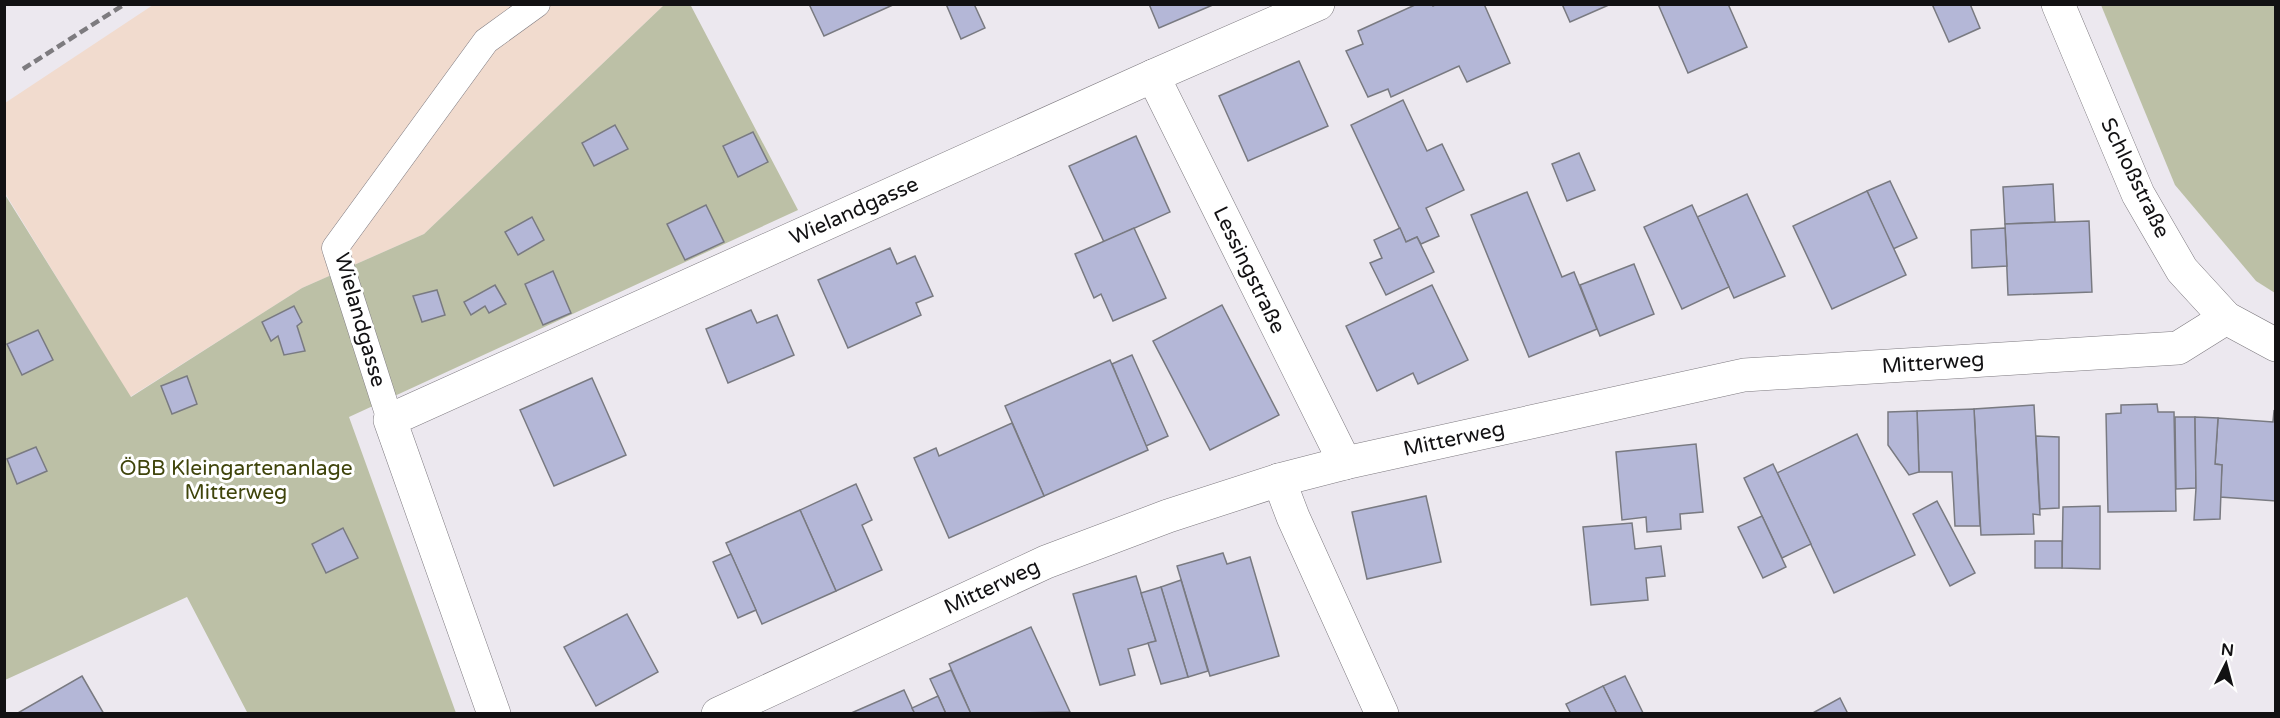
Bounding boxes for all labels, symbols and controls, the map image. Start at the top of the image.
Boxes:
street label: Schloßstraße [2095,114,2175,242]
street label: Wielandgasse [786,171,922,251]
street label: Lessingstraße [1208,203,1291,338]
street label: Wielandgasse [329,250,391,390]
street label: Mitterweg [1881,347,1985,379]
street label: Mitterweg [1401,416,1507,462]
park label: ÖBB Kleingartenanlage Mitterweg [119,456,353,505]
street label: Mitterweg [940,554,1044,620]
north arrow [2196,634,2256,694]
text: N [2220,639,2235,661]

